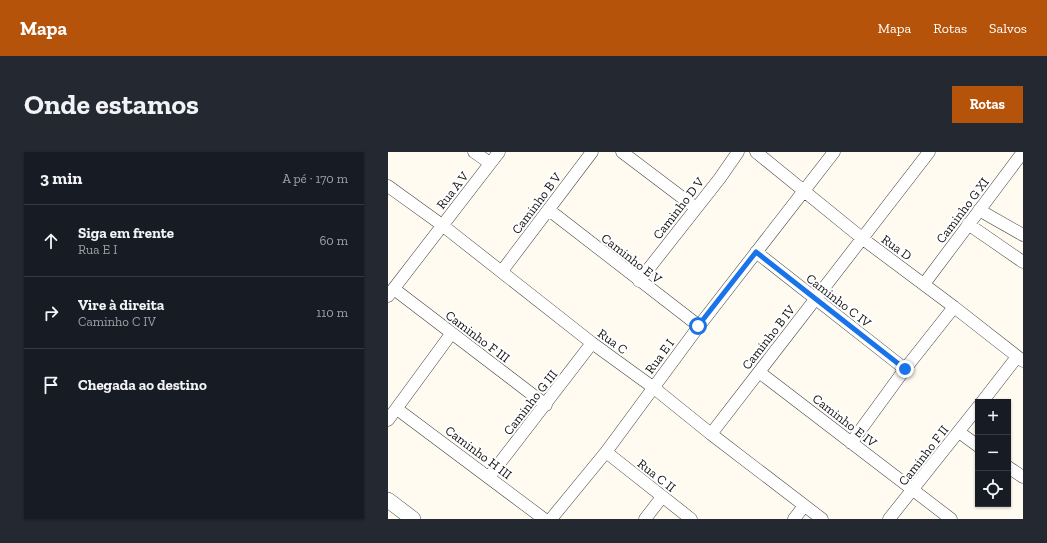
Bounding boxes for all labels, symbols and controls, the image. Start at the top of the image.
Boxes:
text: Mapa [20,17,67,40]
text: Mapa [878,20,911,37]
text: Rotas [933,20,967,37]
text: Salvos [989,20,1027,37]
button: Rotas [952,86,1023,123]
text: Onde estamos [24,88,199,121]
text: 3 min [40,168,82,188]
street label: Rua A V [433,168,472,212]
street label: Caminho B V [509,169,565,237]
text: A pé · 170 m [282,171,348,186]
street label: Caminho D V [650,174,707,242]
street label: Caminho G XI [933,175,992,246]
text: Siga em frente [78,224,174,242]
icon: ahead [40,230,62,252]
street label: Caminho E V [599,230,665,287]
street label: Rua D [879,231,915,263]
text: 60 m [319,233,348,248]
text: Rua E I [78,242,117,257]
street label: Caminho C IV [803,271,874,331]
text: Vire à direita [78,296,164,314]
icon: right [40,302,62,324]
street label: Caminho B IV [739,302,798,372]
text: 110 m [316,305,348,320]
street label: Caminho F III [443,307,513,365]
text: Caminho C IV [78,314,156,329]
route start [689,317,707,335]
street label: Rua C [595,326,630,357]
street label: Rua E I [642,336,677,377]
route end [896,360,914,378]
street label: Caminho G III [500,367,560,438]
icon: arrive [40,374,62,396]
text: Chegada ao destino [78,376,207,394]
street label: Caminho E IV [810,391,880,450]
map controls [975,399,1011,507]
button: + [975,399,1011,435]
street label: Caminho F II [895,422,952,488]
street label: Caminho H III [443,423,515,482]
button: − [975,435,1011,471]
street label: Rua C II [635,456,679,495]
button: locate [975,471,1011,507]

